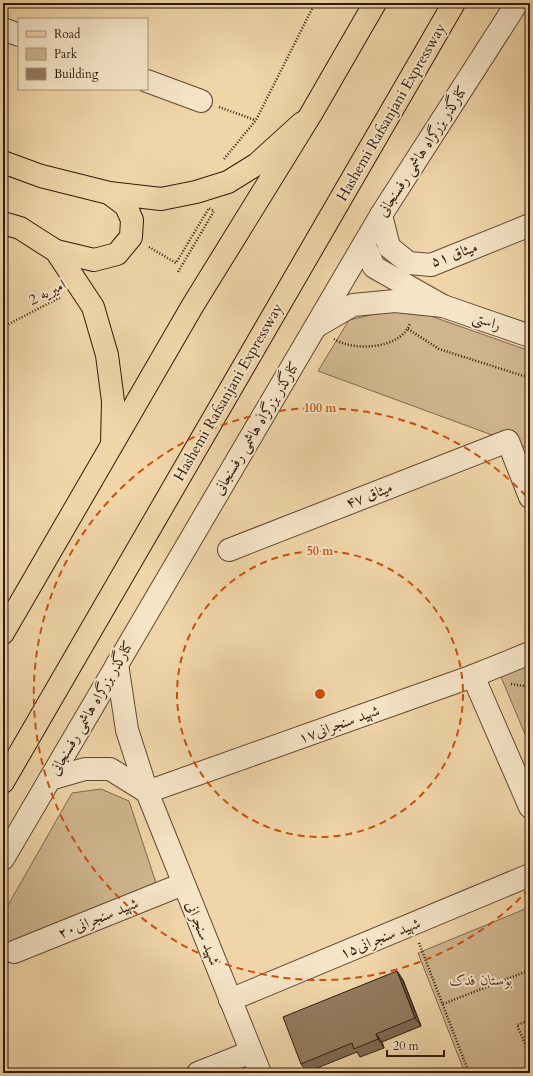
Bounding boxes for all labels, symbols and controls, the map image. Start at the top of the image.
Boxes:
legend [18,18,148,90]
street label: Hashemi Rafsanjani Expressway [332,19,450,205]
text: Road [54,26,81,42]
text: Park [54,46,78,62]
text: Building [54,66,99,82]
street label: کنارگذر بزرگراه هاشمی رفسنجانی [371,81,473,221]
street label: میثاق ۵۱ [428,237,480,271]
street label: امیریه 2 [25,274,69,310]
street label: Hashemi Rafsanjani Expressway [169,299,287,485]
street label: راستی [470,307,504,336]
street label: کنارگذر بزرگراه هاشمی رفسنجانی [207,357,305,499]
text: 100 m [304,400,337,416]
street label: میثاق ۴۷ [343,477,395,513]
text: 50 m [307,543,334,559]
street label: کنارگذر بزرگراه هاشمی رفسنجانی [43,636,139,780]
centre of rings [313,687,327,701]
street label: شهید سنجرانی۱۷ [296,700,382,748]
street label: شهید سنجرانی۲۰ [55,893,141,943]
street label: شهید سنجرانی [181,898,225,968]
street label: شهید سنجرانی۱۵ [337,913,423,963]
park label: بوستان فدک [449,970,513,990]
scale bar [387,1032,444,1058]
text: 20 m [393,1038,420,1054]

